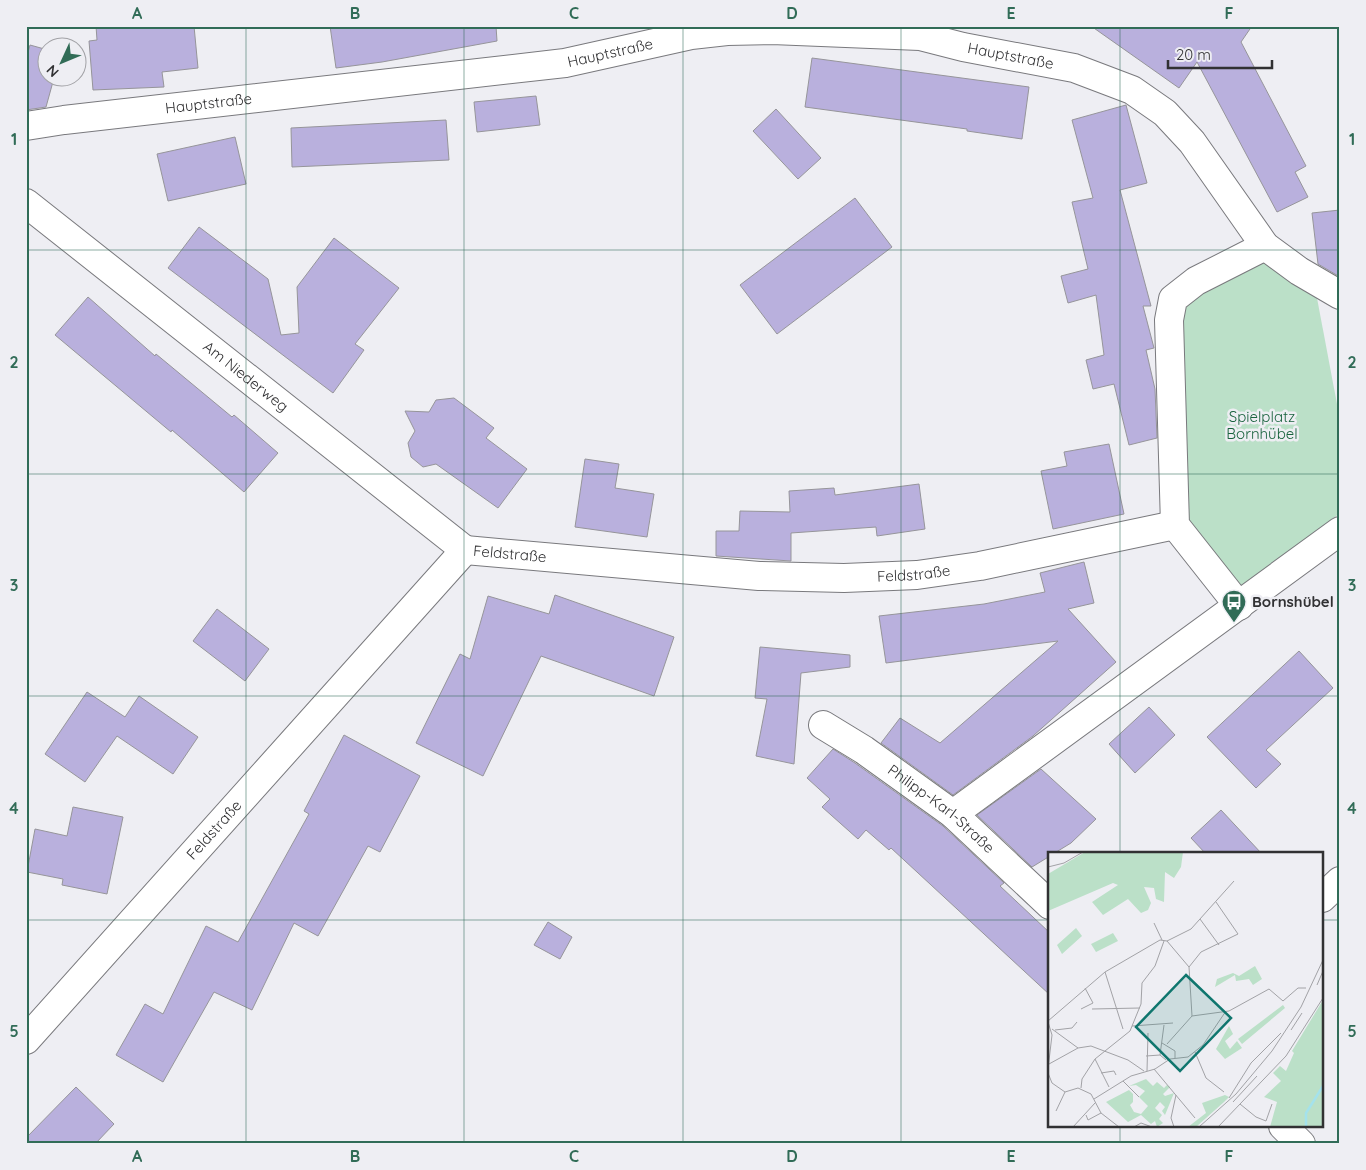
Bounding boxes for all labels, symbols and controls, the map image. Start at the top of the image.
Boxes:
text: A [132,3,143,23]
text: B [350,3,360,23]
text: C [569,3,579,23]
text: D [786,3,798,23]
text: E [1006,3,1016,23]
text: F [1225,3,1234,23]
street label: Hauptstraße [565,34,655,71]
north arrow [38,38,88,88]
street label: Hauptstraße [966,38,1055,73]
scale bar [1168,38,1272,70]
text: 20 m [1176,45,1211,64]
text: N [43,61,63,81]
street label: Hauptstraße [164,89,253,117]
text: 1 [11,129,17,149]
text: 1 [1349,129,1355,149]
street label: Am Niederweg [200,337,292,416]
text: 2 [9,352,19,372]
text: 2 [1347,352,1357,372]
park label: Spielplatz Bornhübel [1226,407,1298,443]
street label: Feldstraße [472,541,547,566]
street label: Feldstraße [877,560,951,586]
text: 3 [10,575,18,595]
text: 3 [1348,575,1356,595]
bus stop icon: Bornshübel [1221,589,1247,623]
place label: Bornshübel [1252,592,1334,611]
street label: Philipp-Karl-Straße [884,760,999,857]
street label: Feldstraße [182,796,245,863]
text: 4 [9,798,19,818]
text: 4 [1347,798,1357,818]
inset map [1048,852,1324,1128]
text: 5 [9,1021,19,1041]
text: 5 [1347,1021,1357,1041]
text: A [132,1146,143,1166]
text: B [350,1146,360,1166]
text: C [569,1146,579,1166]
text: D [786,1146,798,1166]
text: E [1006,1146,1016,1166]
text: F [1225,1146,1234,1166]

